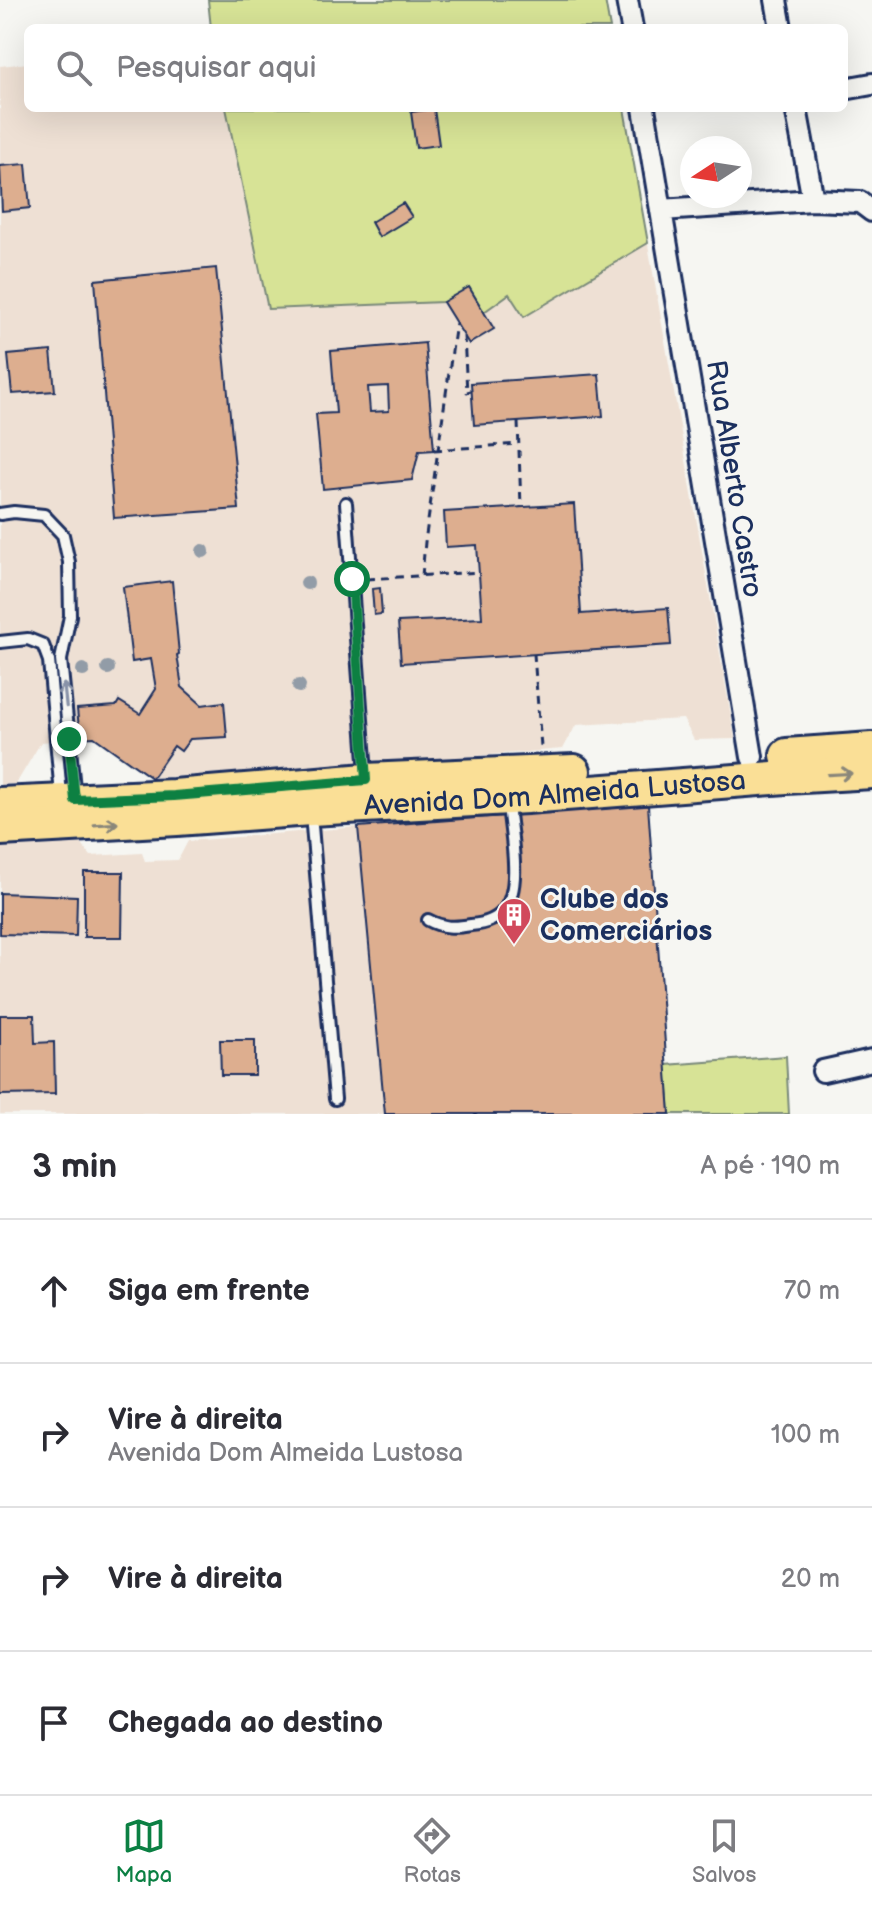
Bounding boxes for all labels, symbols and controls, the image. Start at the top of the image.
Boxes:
search box [24,24,848,112]
icon: search [52,46,96,90]
text: Pesquisar aqui [116,50,317,86]
north arrow [680,136,752,208]
street label: Rua Alberto Castro [699,358,769,600]
route start [334,561,370,597]
one-way arrow [57,682,72,709]
route end [51,721,87,757]
street label: Avenida Dom Almeida Lustosa [363,764,747,822]
one-way arrow [826,766,853,781]
one-way arrow [92,816,119,831]
place label: Clube dos Comerciários [540,883,712,948]
building icon: Clube dos Comerciários [495,896,533,946]
text: 3 min [32,1146,117,1187]
text: A pé · 190 m [701,1151,840,1182]
icon: ahead [32,1269,76,1313]
text: Siga em frente [108,1273,310,1309]
text: 70 m [783,1276,840,1307]
text: Vire à direita [108,1402,283,1438]
icon: right [32,1413,76,1457]
text: 100 m [771,1420,840,1451]
text: Avenida Dom Almeida Lustosa [108,1438,463,1469]
icon: right [32,1557,76,1601]
text: Vire à direita [108,1561,283,1597]
text: 20 m [781,1564,840,1595]
icon: arrive [32,1701,76,1745]
text: Chegada ao destino [108,1705,383,1741]
tab: Mapa [116,1814,172,1889]
tab: Rotas [403,1814,461,1889]
tab: Salvos [692,1814,756,1889]

